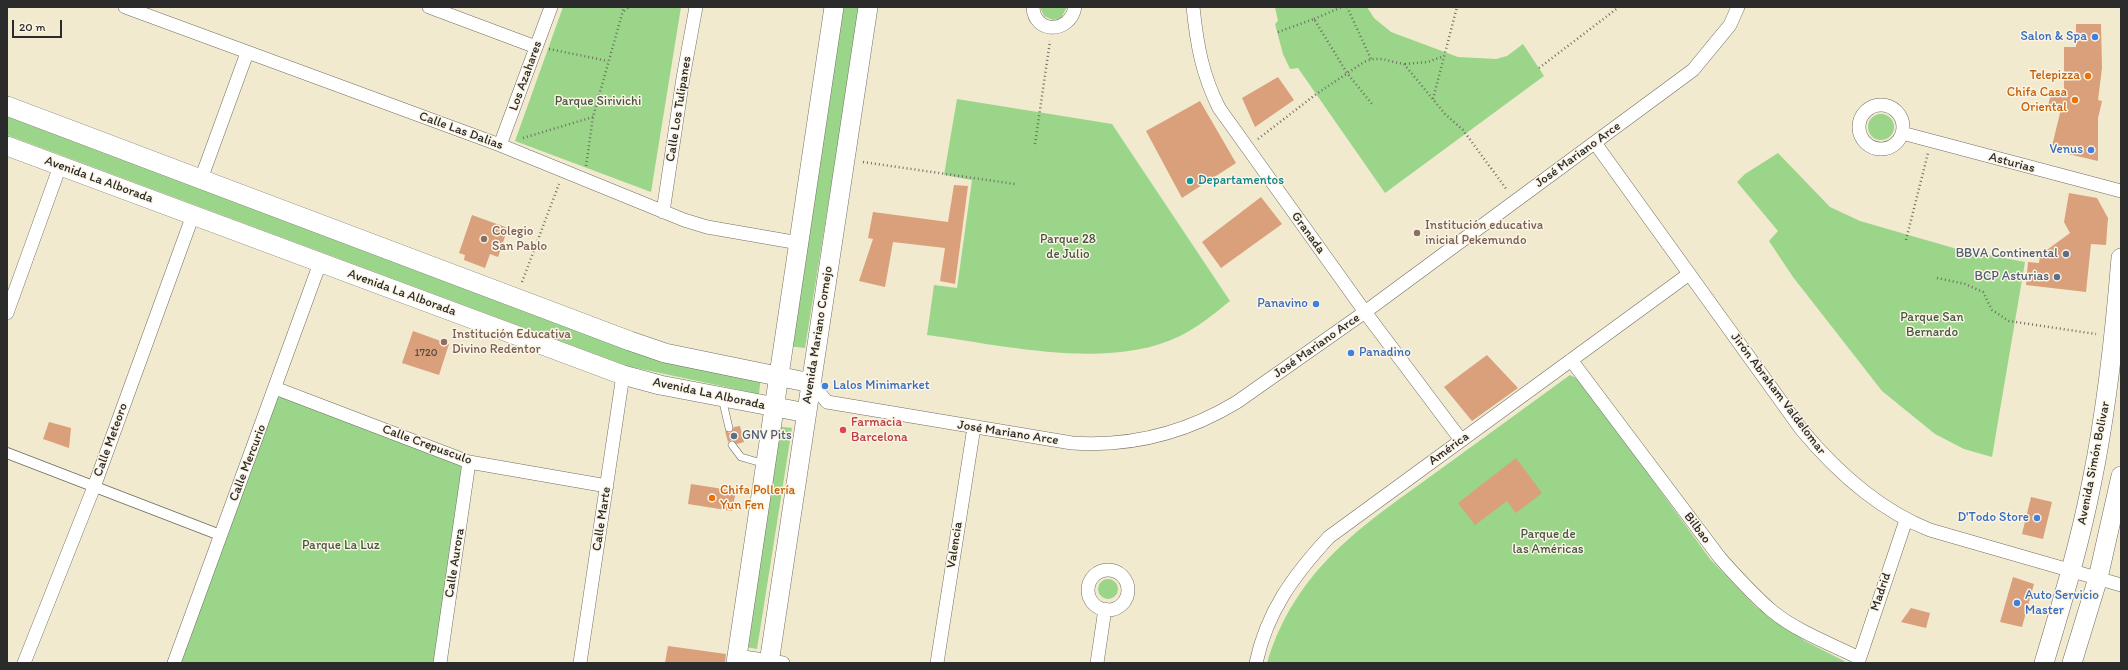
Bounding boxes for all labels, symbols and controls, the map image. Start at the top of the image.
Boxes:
scale bar [14,12,64,38]
text: 20 m [19,20,46,34]
place label: Salon & Spa [2021,29,2087,45]
marker: Salon & Spa [2090,32,2100,42]
street label: Los Azahares [506,39,546,113]
street label: Calle Los Tulipanes [663,55,695,163]
place label: Telepizza [2029,68,2080,84]
marker: Telepizza [2083,71,2093,81]
place label: Chifa Casa Oriental [2007,85,2067,116]
park label: Parque Sirivichi [555,94,641,110]
marker: Chifa Casa Oriental [2070,95,2080,105]
street label: Calle Las Dalias [417,109,505,153]
street label: José Mariano Arce [1532,119,1624,191]
place label: Venus [2049,142,2083,158]
marker: Venus [2086,145,2096,155]
street label: Asturias [1987,149,2037,177]
street label: Avenida La Alborada [43,153,155,207]
place label: Departamentos [1198,173,1284,189]
marker: Departamentos [1185,176,1195,186]
street label: Granada [1288,209,1328,257]
place label: Institución educativa inicial Pekemundo [1425,218,1543,249]
place label: Colegio San Pablo [492,224,547,255]
marker: Institución educativa inicial Pekemundo [1412,228,1422,238]
park label: Parque 28 de Julio [1040,232,1096,263]
marker: Colegio San Pablo [479,234,489,244]
place label: BBVA Continental [1956,246,2058,262]
marker: BBVA Continental [2061,249,2071,259]
street label: Avenida Mariano Cornejo [799,265,837,405]
street label: Avenida La Alborada [346,266,458,320]
place label: BCP Asturias [1975,269,2049,285]
marker: BCP Asturias [2052,272,2062,282]
place label: Panavino [1257,296,1308,312]
marker: Panavino [1311,299,1321,309]
street label: José Mariano Arce [1271,310,1363,382]
park label: Parque San Bernardo [1900,310,1964,341]
place label: Institución Educativa Divino Redentor [452,327,571,358]
street label: Jirón Abraham Valdelomar [1727,330,1829,458]
marker: Institución Educativa Divino Redentor [439,337,449,347]
place label: Panadino [1359,345,1411,361]
house number: 1720 [414,346,438,360]
marker: Panadino [1346,348,1356,358]
street label: Avenida La Alborada [651,374,767,414]
place label: Lalos Minimarket [833,378,930,394]
marker: Lalos Minimarket [820,381,830,391]
street label: Avenida Simón Bolivar [2074,400,2114,526]
street label: Calle Meteoro [90,401,132,479]
place label: Farmacia Barcelona [851,415,908,446]
street label: José Mariano Arce [956,417,1060,449]
street label: Calle Mercurio [226,422,270,504]
street label: Calle Crepusculo [380,422,474,468]
marker: Farmacia Barcelona [838,425,848,435]
place label: GNV Pits [742,428,792,444]
street label: América [1426,429,1472,469]
marker: GNV Pits [729,431,739,441]
place label: Chifa Pollería Yun Fen [720,483,795,514]
street label: Calle Marte [589,486,615,552]
marker: Chifa Pollería Yun Fen [707,493,717,503]
street label: Bilbao [1680,509,1714,547]
place label: D'Todo Store [1957,510,2029,526]
marker: D'Todo Store [2032,513,2042,523]
street label: Valencia [944,521,966,569]
street label: Calle Aurora [442,527,468,599]
park label: Parque de las Américas [1512,527,1584,558]
park label: Parque La Luz [302,538,380,554]
street label: Madrid [1867,571,1895,613]
place label: Auto Servicio Master [2025,588,2099,619]
marker: Auto Servicio Master [2012,598,2022,608]

